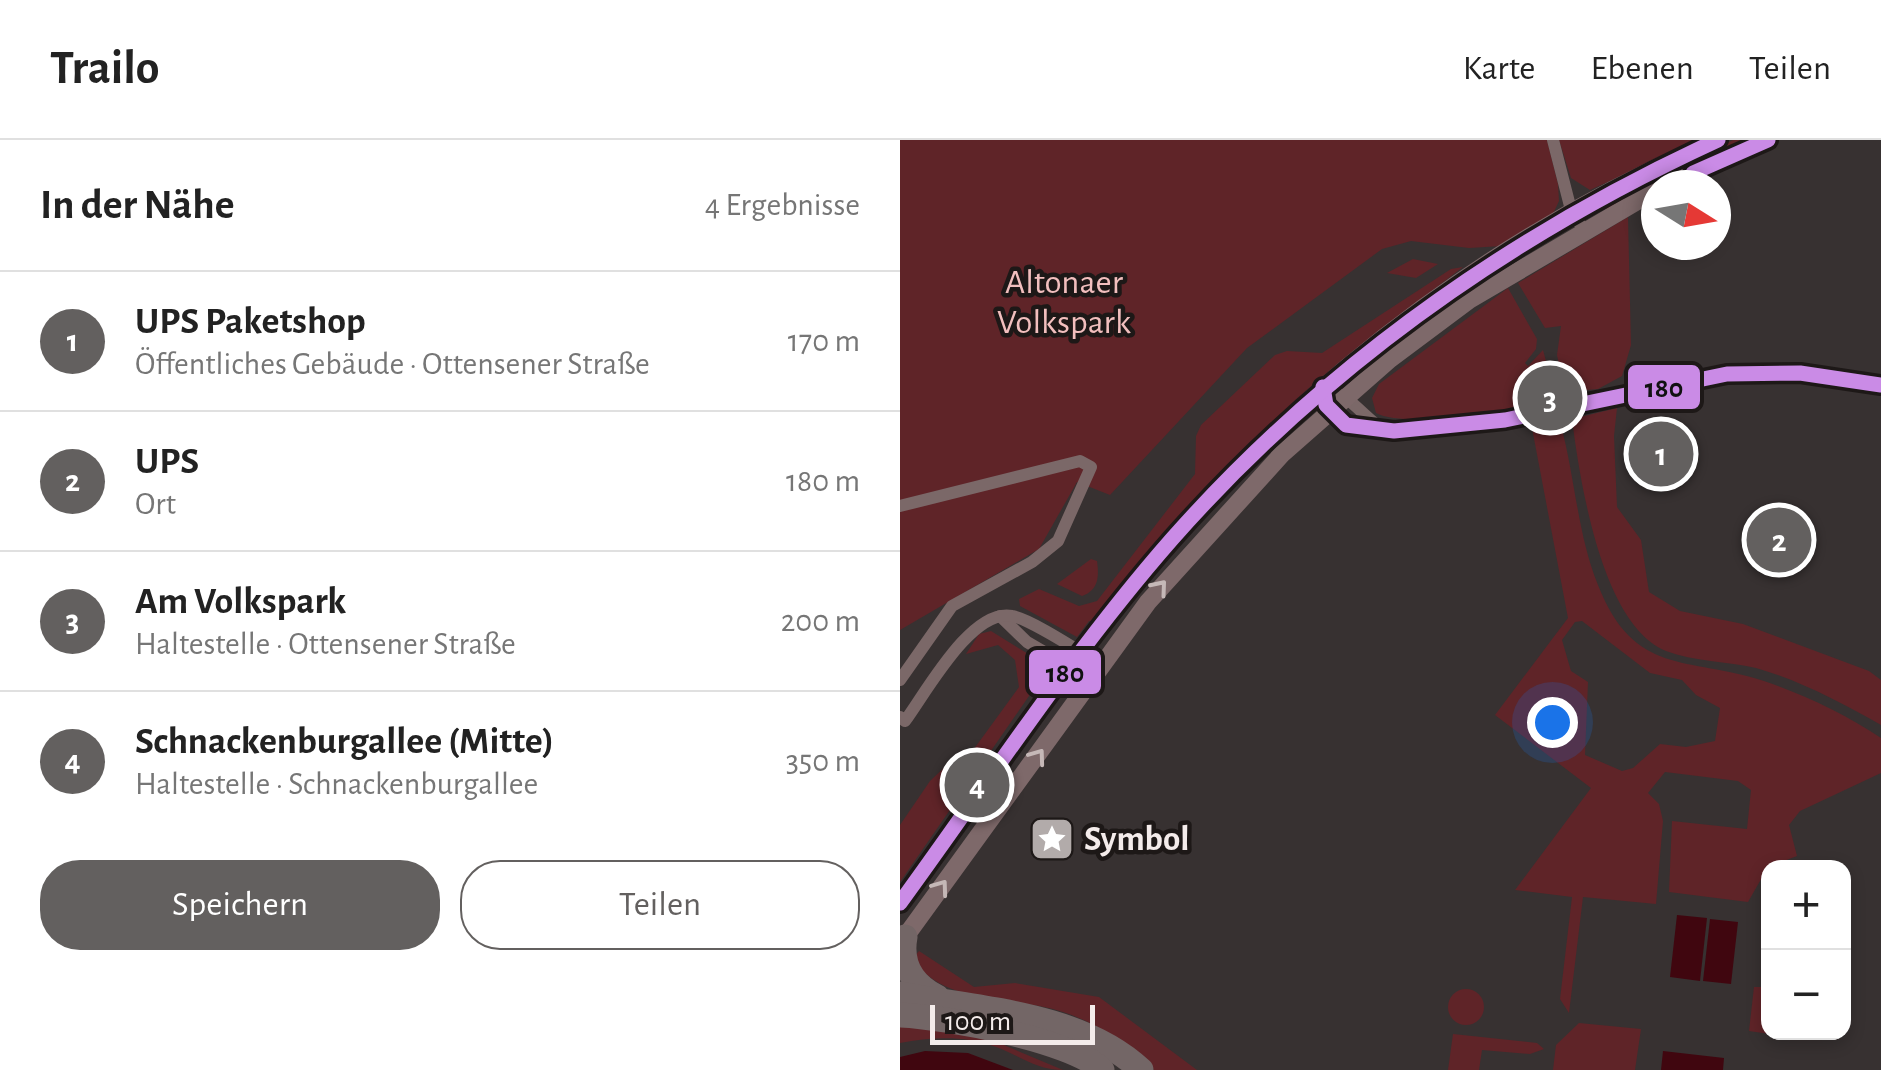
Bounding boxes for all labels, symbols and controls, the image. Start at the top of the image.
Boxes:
text: Trailo [50,45,160,93]
text: Karte [1463,51,1535,86]
text: Ebenen [1590,51,1694,86]
text: Teilen [1749,51,1831,86]
north arrow [1641,170,1731,260]
text: In der Nähe [40,184,235,226]
text: 4 Ergebnisse [705,189,860,221]
park label: Altonaer Volkspark [997,265,1131,340]
text: UPS Paketshop [135,303,366,341]
text: 1 [67,325,78,357]
text: 170 m [788,325,860,357]
text: Öffentliches Gebäude · Ottensener Straße [135,348,650,380]
pin: 3 [1518,360,1582,436]
line badge: 180 [1626,363,1702,411]
text: 180 [1645,375,1683,403]
pin: 1 [1628,416,1694,492]
text: UPS [135,443,199,481]
text: 2 [65,465,80,497]
text: 180 m [786,465,860,497]
text: Ort [135,488,176,520]
pin: 2 [1746,502,1812,578]
one-way arrow [1149,580,1167,599]
text: Am Volkspark [135,583,346,621]
text: 3 [66,605,79,637]
text: 200 m [781,605,860,637]
text: Haltestelle · Ottensener Straße [135,628,516,660]
line badge: 180 [1027,648,1103,696]
text: 180 [1046,660,1084,688]
your location [1527,697,1578,748]
text: Schnackenburgallee (Mitte) [135,723,554,761]
text: 4 [64,745,81,777]
text: 350 m [786,745,860,777]
pin: 4 [944,748,1010,822]
one-way arrow [1026,749,1043,767]
text: Haltestelle · Schnackenburgallee [135,768,538,800]
place icon: Symbol [1029,816,1075,862]
place label: Symbol [1084,822,1189,857]
button: Speichern [40,860,440,950]
button: Teilen [460,860,860,950]
map controls [1761,860,1851,1040]
button: + [1761,860,1851,950]
one-way arrow [930,880,947,898]
button: − [1761,950,1851,1040]
scale bar [930,1000,1095,1044]
text: 100 m [945,1008,1011,1036]

